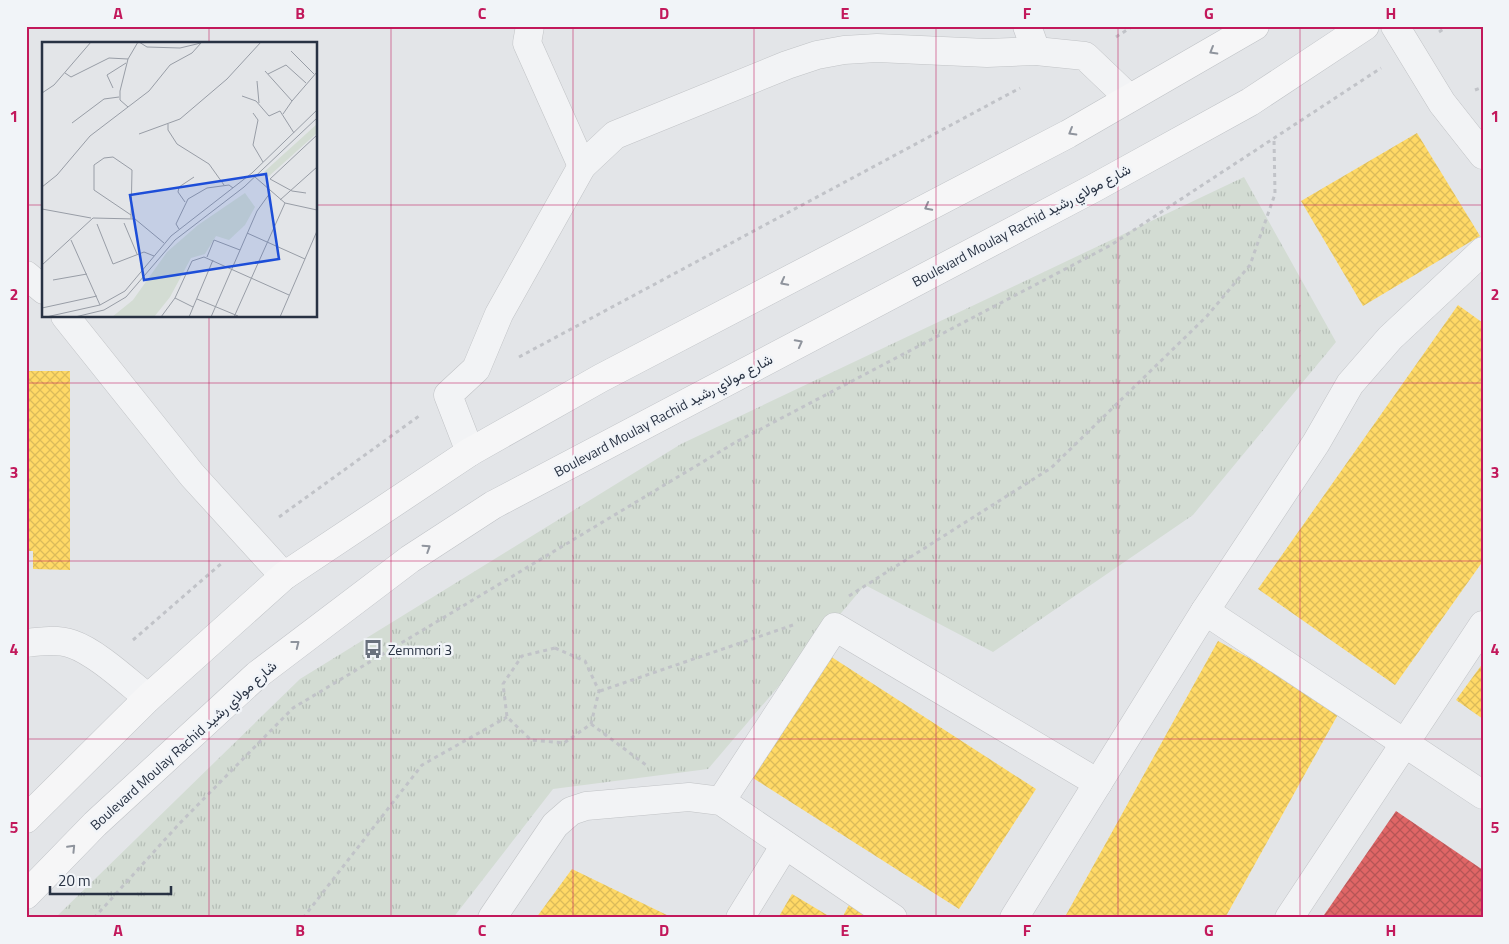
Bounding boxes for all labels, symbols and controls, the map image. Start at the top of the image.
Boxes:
text: A [113,1,123,25]
text: B [295,1,305,25]
text: C [478,1,487,25]
text: D [659,1,669,25]
text: E [841,1,850,25]
text: F [1023,1,1032,25]
text: G [1204,1,1214,25]
text: H [1386,1,1396,25]
inset map [42,42,318,318]
one-way arrow [1210,45,1219,55]
text: 1 [10,104,18,128]
text: 1 [1491,104,1499,128]
one-way arrow [1069,125,1078,135]
street label: Boulevard Moulay Rachid شارع مولاي رشيد [908,158,1135,294]
one-way arrow [925,201,934,211]
one-way arrow [781,276,790,286]
text: 2 [10,282,18,306]
text: 2 [1491,282,1499,306]
one-way arrow [794,339,803,349]
street label: Boulevard Moulay Rachid شارع مولاي رشيد [550,348,777,484]
text: 3 [10,460,18,484]
text: 3 [1491,460,1499,484]
one-way arrow [422,545,431,555]
text: 4 [10,637,19,661]
text: 4 [1491,637,1500,661]
bus stop icon: Zemmori 3 [362,638,384,660]
place label: Zemmori 3 [388,639,452,660]
one-way arrow [290,642,299,650]
street label: Boulevard Moulay Rachid شارع مولاي رشيد [85,655,282,836]
text: 5 [10,815,19,839]
text: 5 [1491,815,1500,839]
one-way arrow [66,844,75,853]
scale bar [50,864,171,896]
text: 20 m [58,869,91,892]
text: A [113,918,123,942]
text: B [295,918,305,942]
text: C [478,918,487,942]
text: D [659,918,669,942]
text: E [841,918,850,942]
text: F [1023,918,1032,942]
text: G [1204,918,1214,942]
text: H [1386,918,1396,942]

